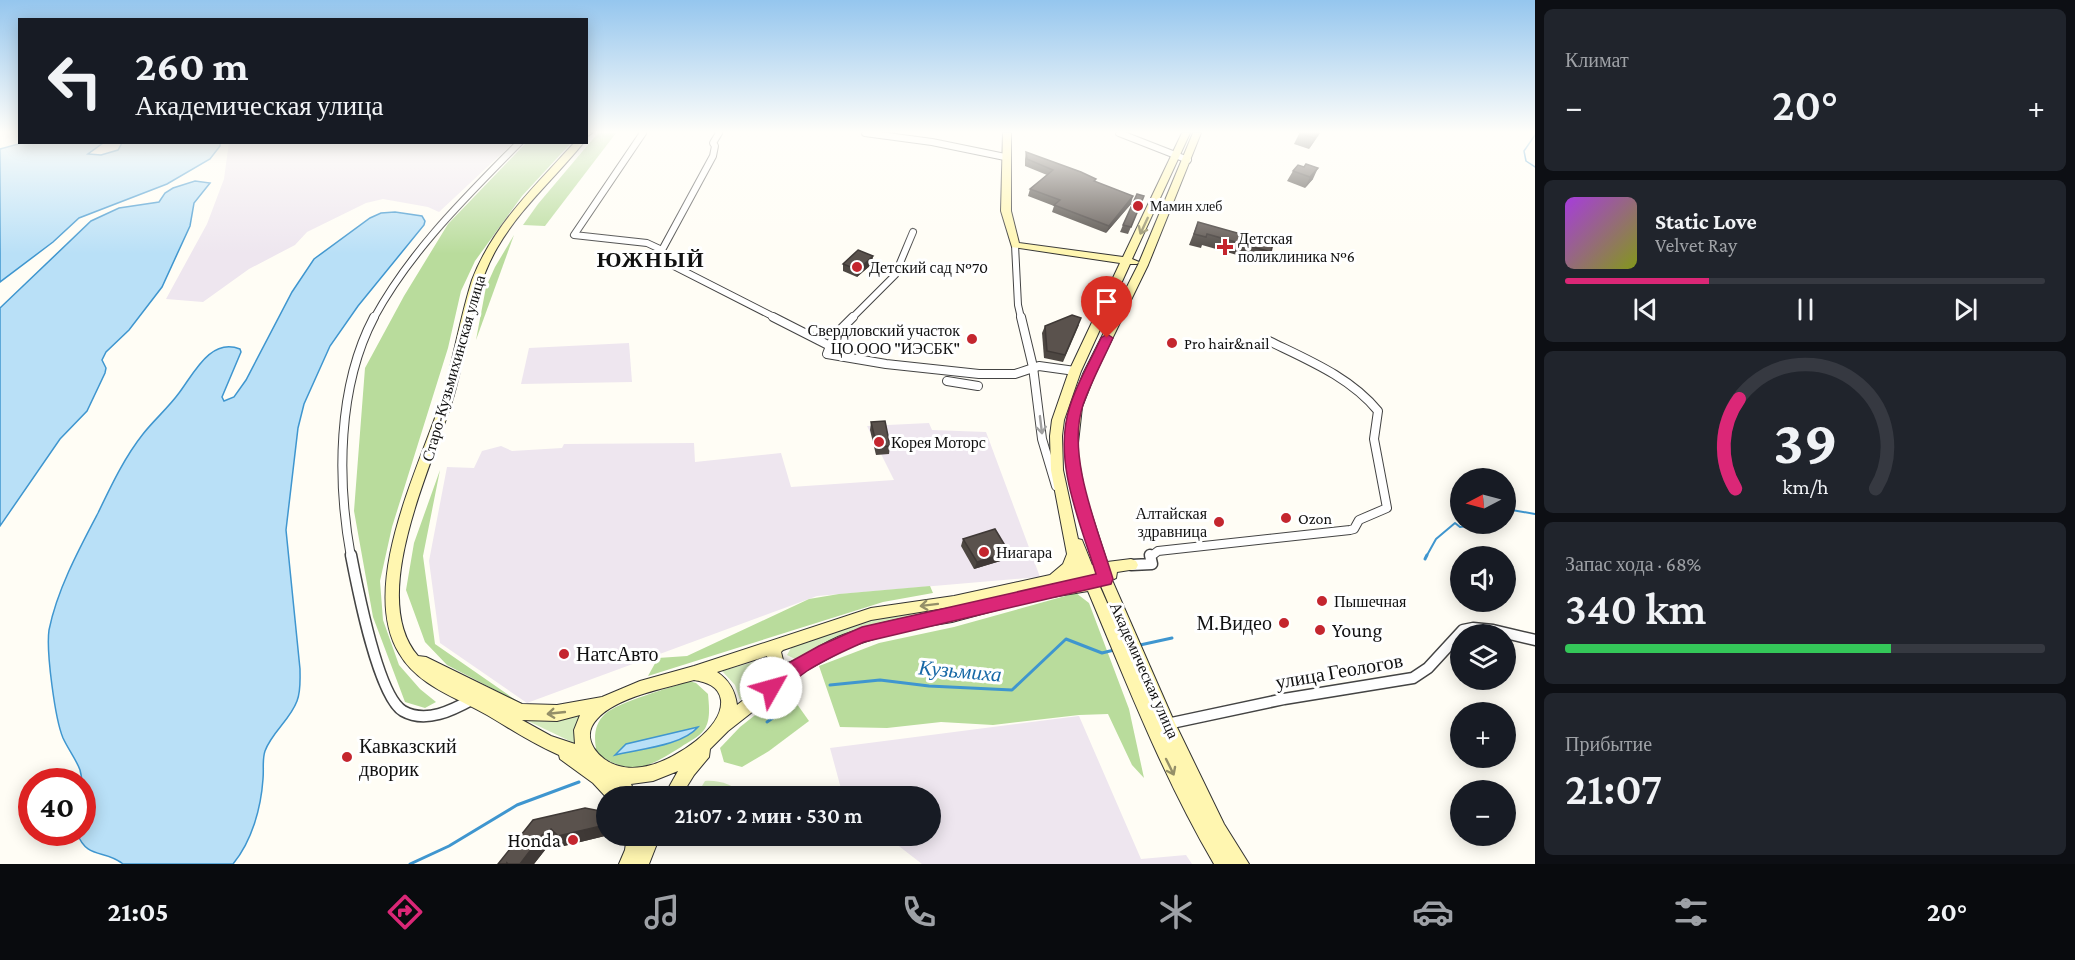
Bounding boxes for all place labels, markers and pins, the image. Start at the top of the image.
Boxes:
place label: Мамин хлеб [1150,198,1222,214]
marker: Мамин хлеб [1131,199,1145,213]
place label: Детская поликлиника №6 [1238,230,1355,265]
marker: Детская поликлиника №6 [1216,238,1234,256]
place label: Детский сад №70 [869,259,988,277]
marker: Детский сад №70 [850,260,864,274]
pin [1081,276,1132,338]
place label: Свердловский участок ЦО ООО "ИЭСБК" [808,322,960,358]
marker: Свердловский участок ЦО ООО "ИЭСБК" [965,332,979,346]
place label: Pro hair&nail [1184,335,1269,352]
marker: Pro hair&nail [1165,336,1179,350]
place label: Корея Моторс [891,434,986,452]
marker: Корея Моторс [872,435,886,449]
place label: Алтайская здравница [1136,505,1208,541]
place label: Ozon [1298,510,1332,527]
marker: Ozon [1279,511,1293,525]
marker: Алтайская здравница [1212,515,1226,529]
place label: Ниагара [996,544,1052,562]
marker: Ниагара [977,545,991,559]
place label: Пышечная [1334,593,1407,610]
marker: Пышечная [1315,594,1329,608]
place label: М.Видео [1197,612,1272,635]
marker: М.Видео [1277,616,1291,630]
place label: Young [1332,619,1382,642]
marker: Young [1313,623,1327,637]
place label: НатсАвто [576,643,659,665]
marker: НатсАвто [557,647,571,661]
place label: Кавказский дворик [359,735,457,781]
marker: Кавказский дворик [340,750,354,764]
place label: Honda [507,829,561,851]
marker: Honda [566,833,580,847]

